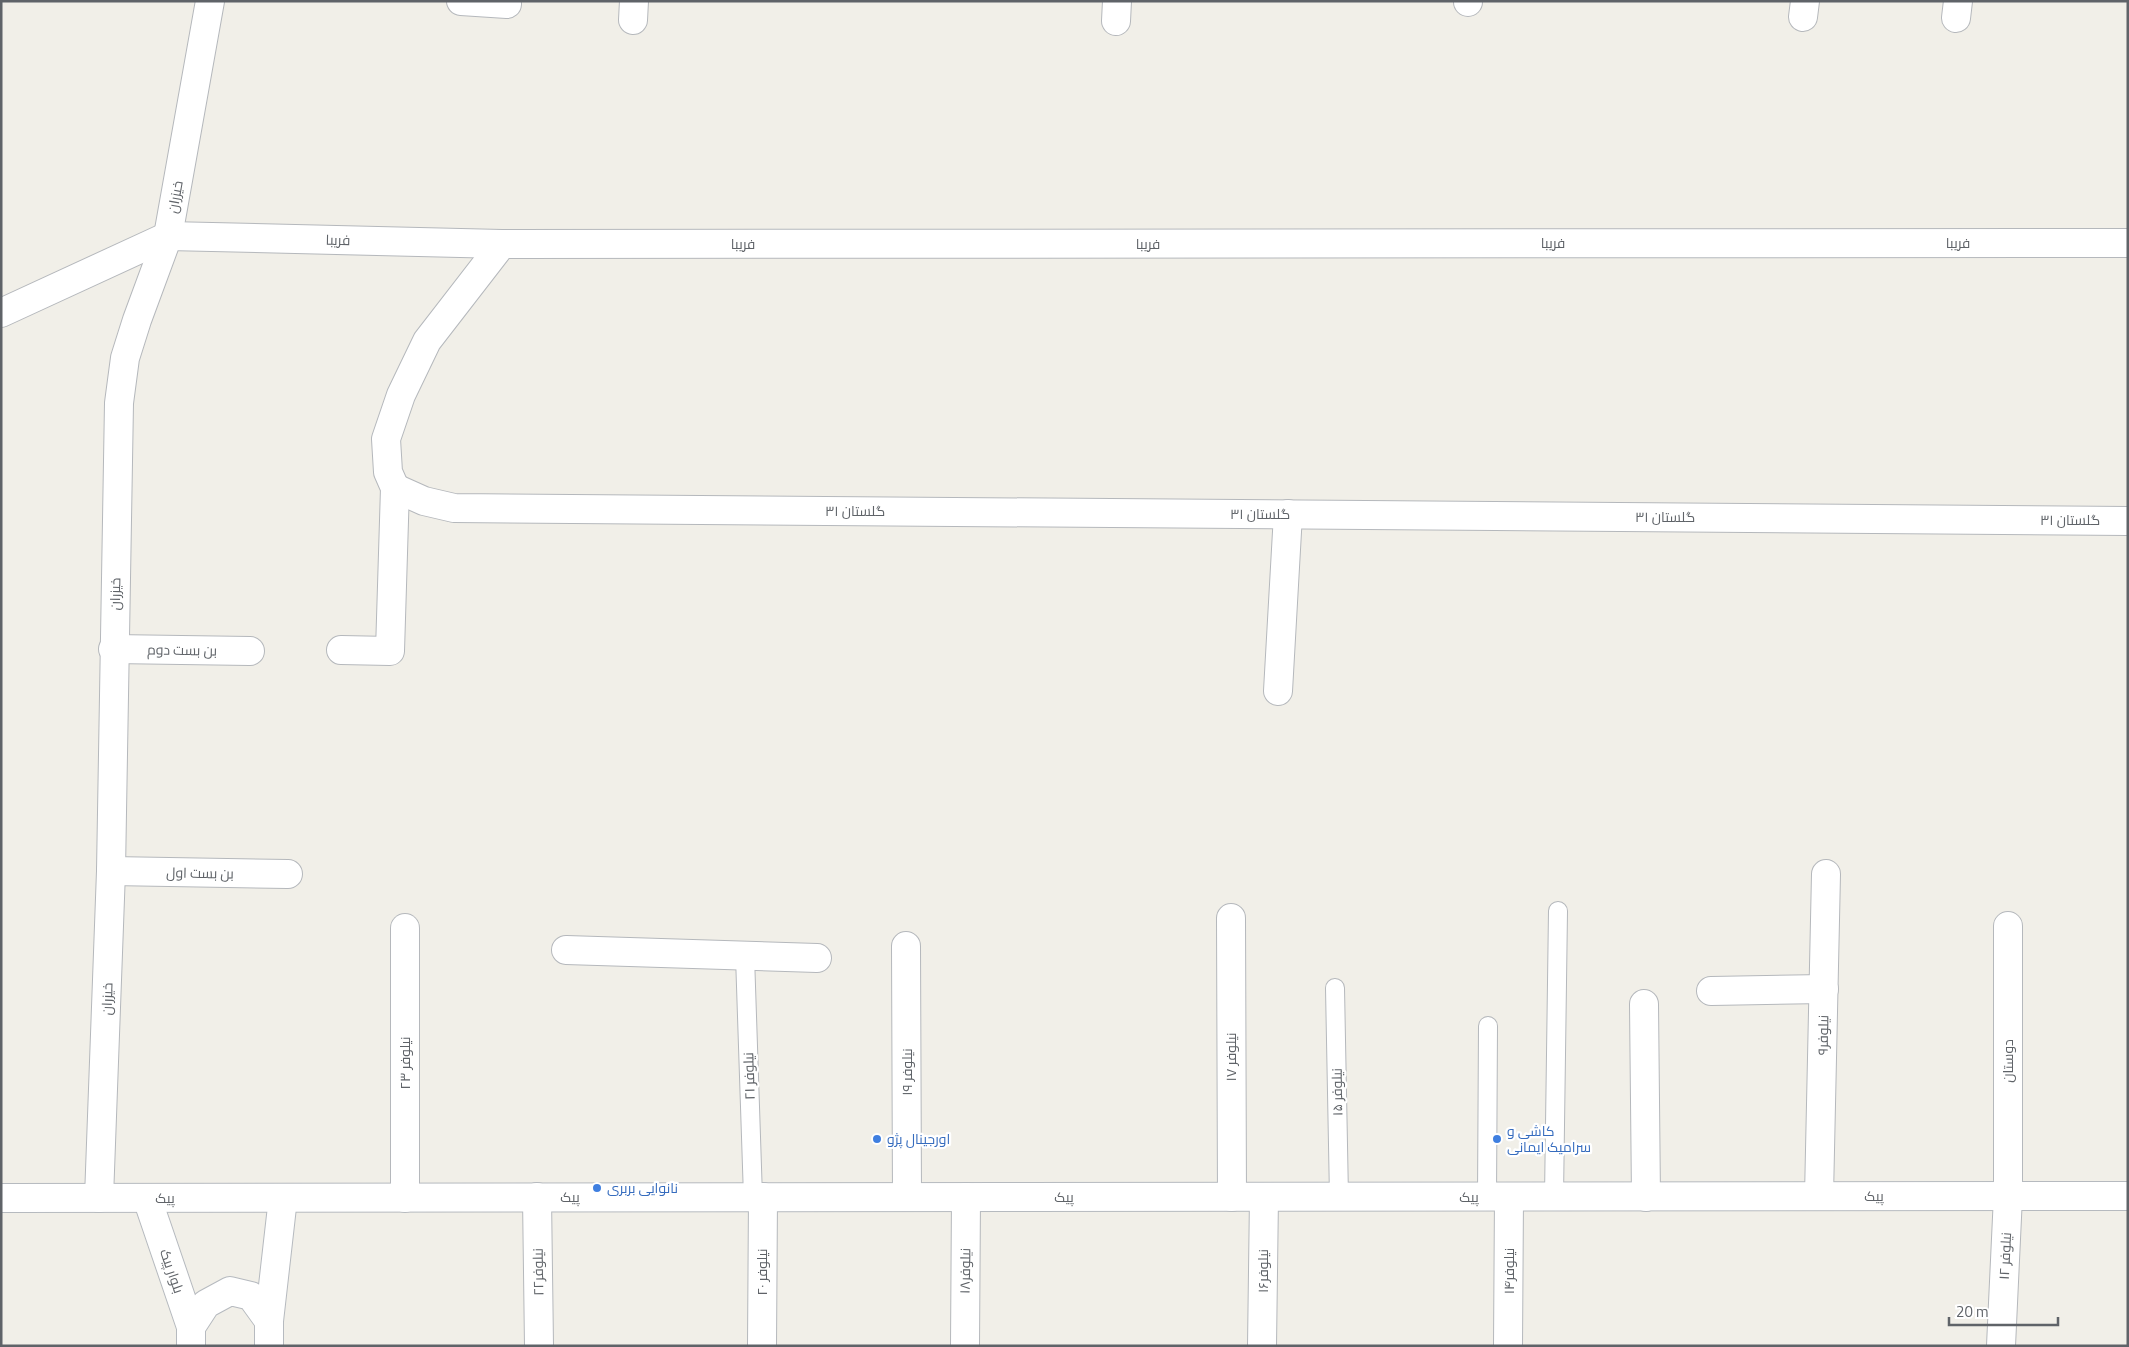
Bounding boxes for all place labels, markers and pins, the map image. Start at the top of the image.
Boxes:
place label: کاشی و سرامیک ایمانی [1507,1120,1591,1157]
place label: اورجینال پژو [887,1128,950,1149]
marker: اورجینال پژو [871,1133,883,1145]
marker: کاشی و سرامیک ایمانی [1491,1133,1503,1145]
place label: نانوایی بربری [607,1177,678,1198]
marker: نانوایی بربری [591,1182,603,1194]

